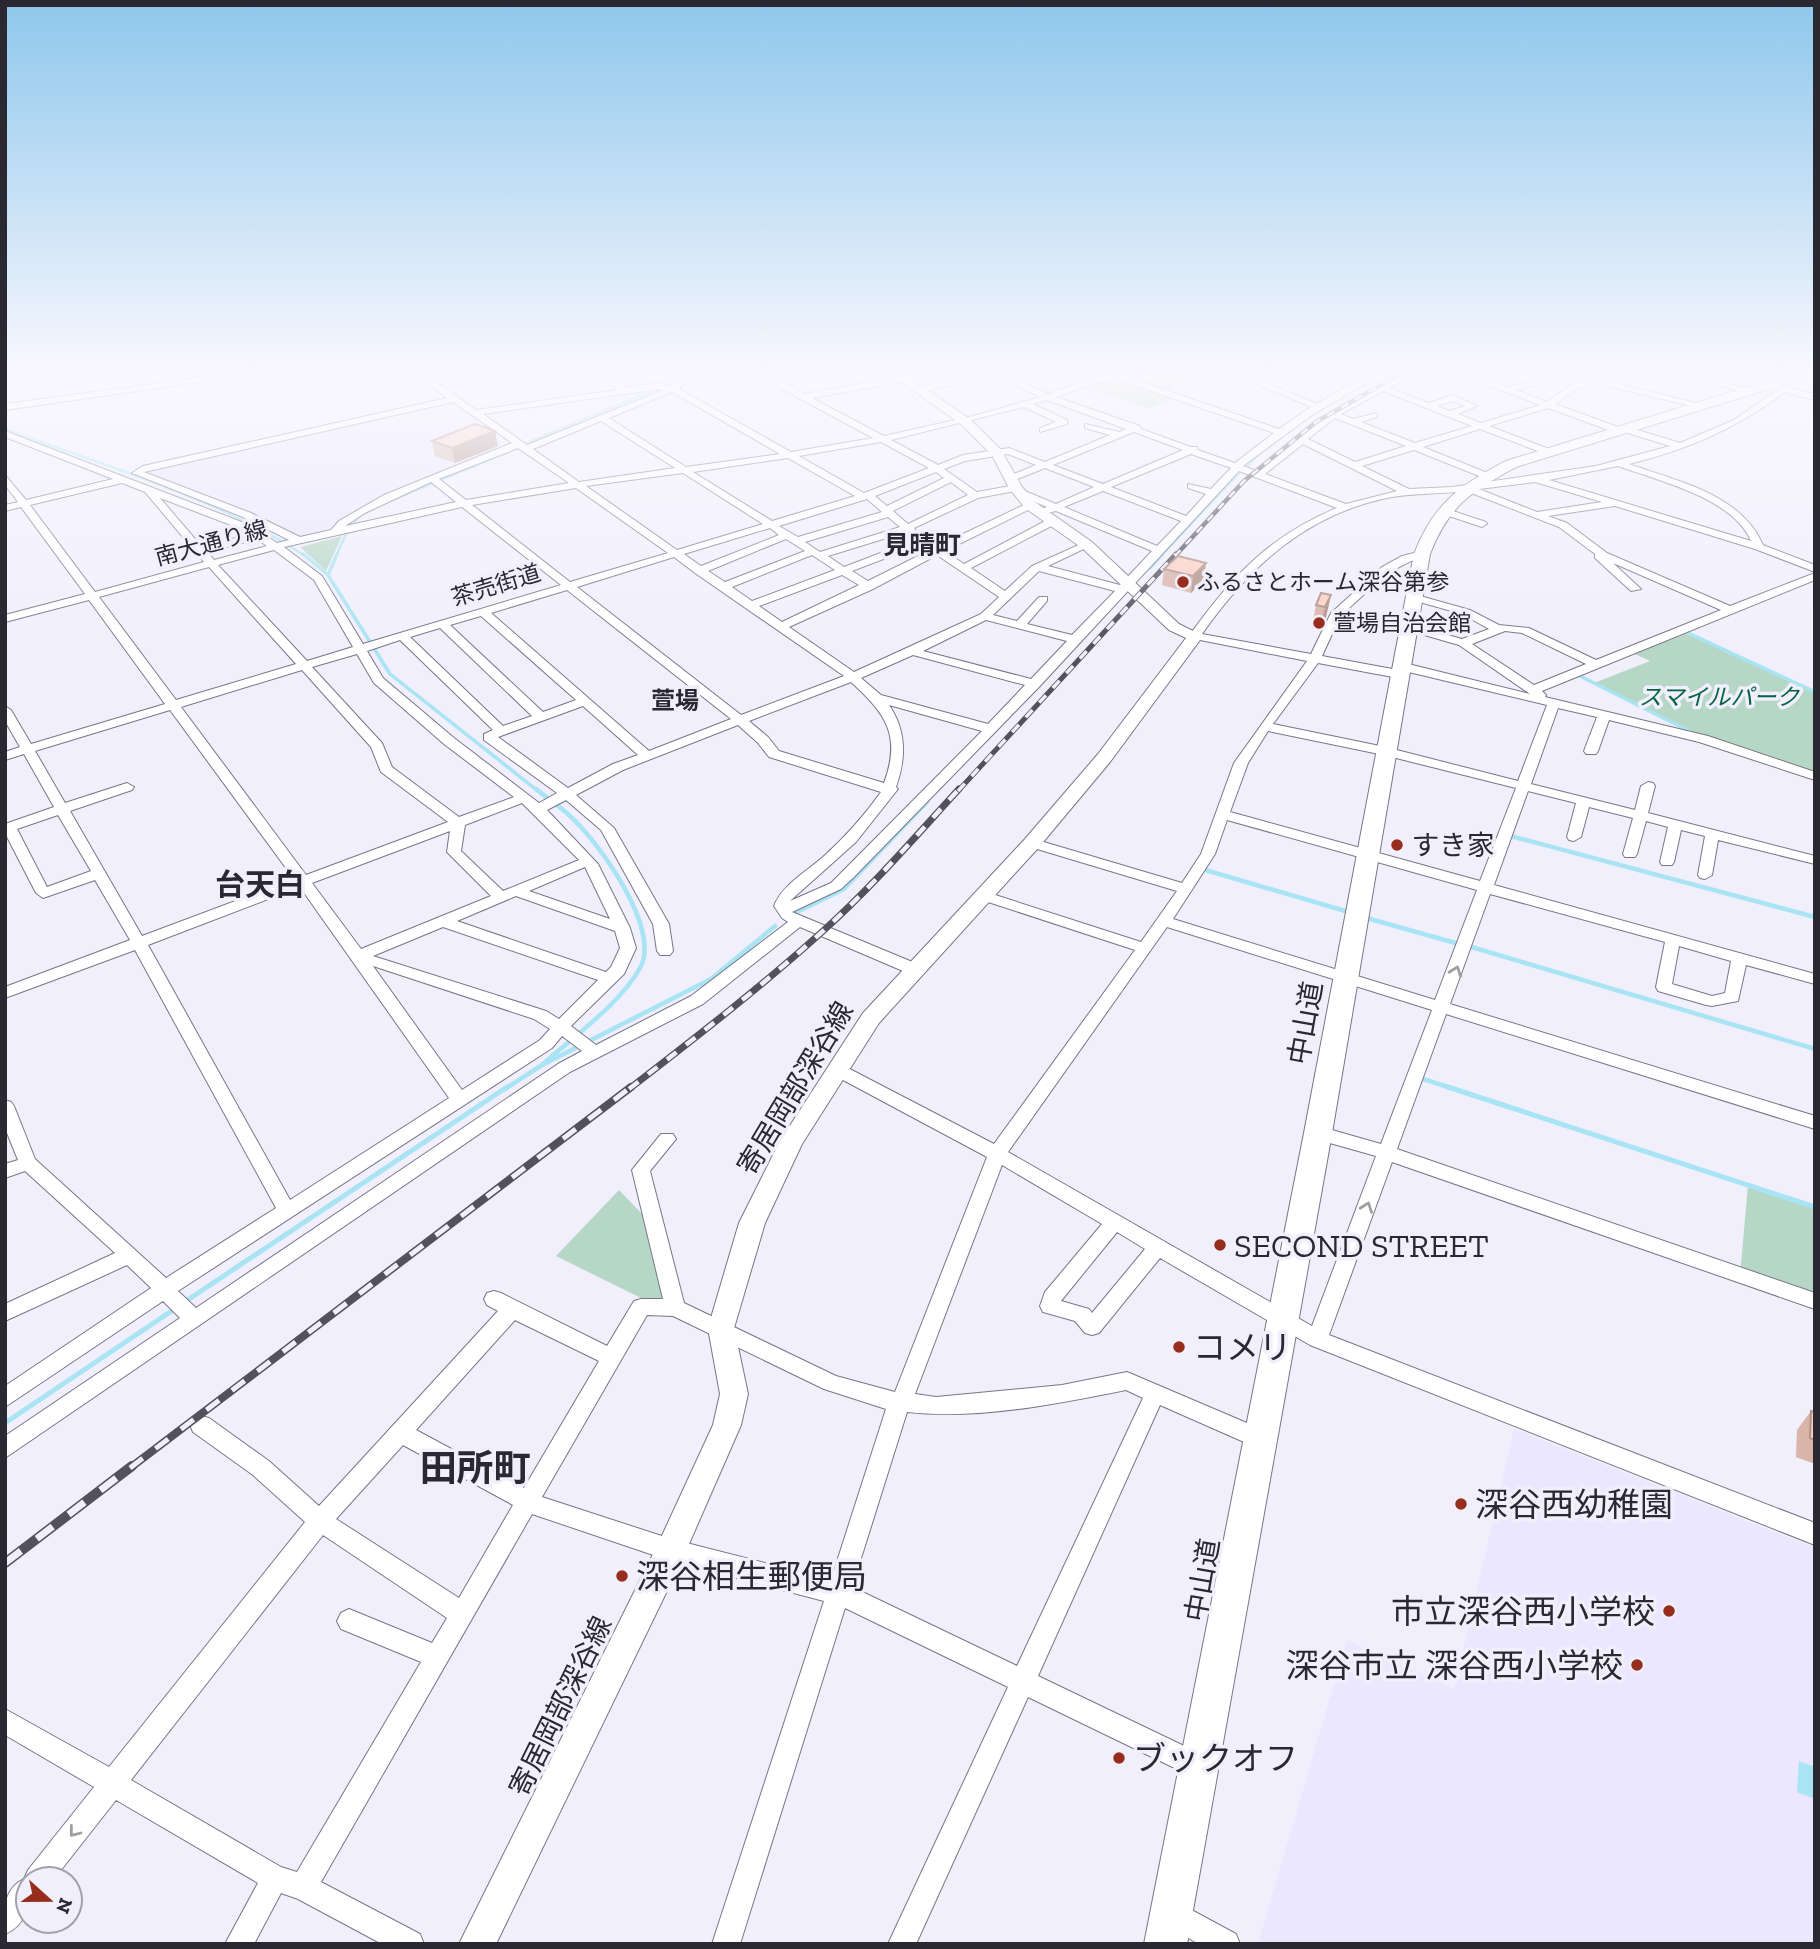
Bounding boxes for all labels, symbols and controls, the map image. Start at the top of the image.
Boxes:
street label: 南大通り線 [152,515,270,571]
district label: 見晴町 [883,529,961,561]
street label: 茶売街道 [448,558,544,612]
place label: ふるさとホーム深谷第参 [1197,568,1449,596]
marker: ふるさとホーム深谷第参 [1175,574,1191,590]
place label: 萱場自治会館 [1333,609,1471,637]
marker: 萱場自治会館 [1311,615,1327,631]
park label: スマイルパーク [1639,683,1800,711]
district label: 萱場 [651,686,699,715]
place label: すき家 [1411,829,1495,862]
marker: すき家 [1389,837,1405,853]
district label: 台天白 [215,867,305,903]
one-way arrow [1447,965,1461,977]
street label: 中山道 [1282,979,1329,1067]
street label: 寄居岡部深谷線 [731,996,860,1181]
one-way arrow [1359,1201,1373,1213]
place label: SECOND STREET [1234,1226,1489,1265]
marker: SECOND STREET [1212,1237,1228,1253]
place label: コメリ [1193,1328,1292,1367]
marker: コメリ [1171,1339,1187,1355]
district label: 田所町 [420,1446,531,1490]
place label: 深谷西幼稚園 [1475,1485,1673,1524]
marker: 深谷西幼稚園 [1453,1496,1469,1512]
street label: 中山道 [1179,1536,1226,1624]
place label: 深谷相生郵便局 [636,1557,867,1596]
marker: 深谷相生郵便局 [614,1568,630,1584]
place label: 市立深谷西小学校 [1391,1592,1655,1631]
marker: 市立深谷西小学校 [1661,1603,1677,1619]
street label: 寄居岡部深谷線 [503,1611,618,1802]
place label: 深谷市立 深谷西小学校 [1286,1646,1623,1685]
marker: 深谷市立 深谷西小学校 [1629,1657,1645,1673]
place label: ブックオフ [1133,1739,1298,1778]
marker: ブックオフ [1111,1750,1127,1766]
one-way arrow [70,1824,83,1836]
north arrow [14,1865,84,1935]
text: N [51,1895,78,1917]

